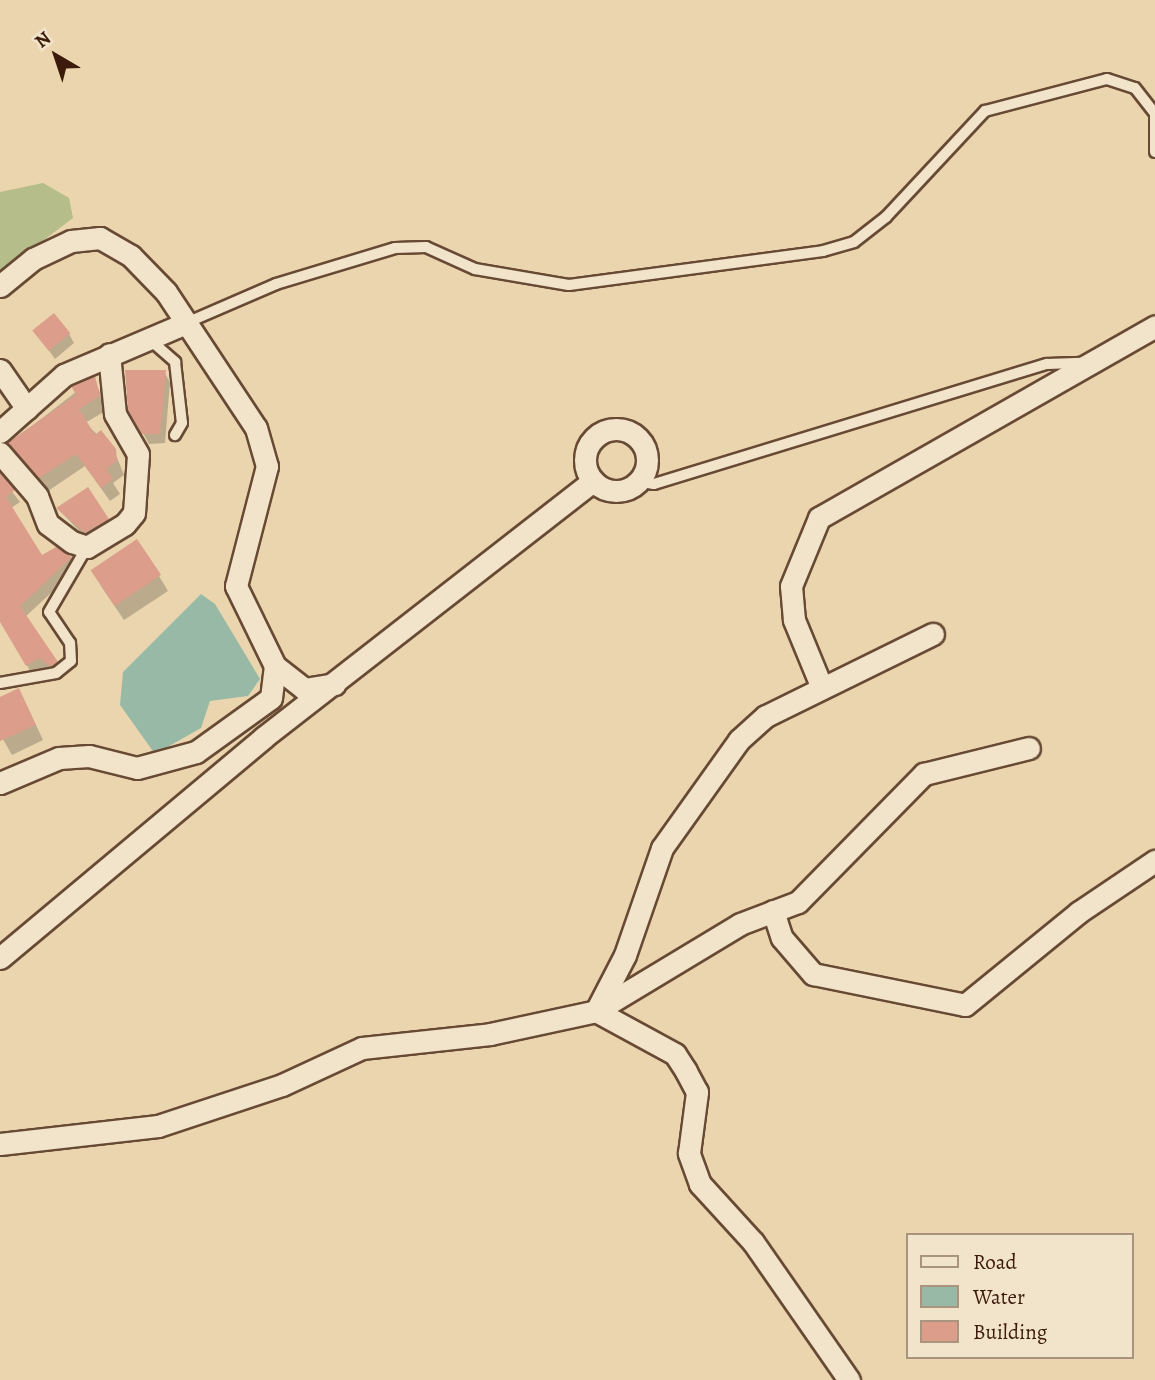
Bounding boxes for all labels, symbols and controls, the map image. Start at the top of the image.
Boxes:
north arrow [21,21,91,91]
text: N [29,25,56,54]
legend [906,1233,1134,1359]
text: Road [973,1248,1017,1276]
text: Water [973,1283,1025,1311]
text: Building [973,1318,1047,1346]

